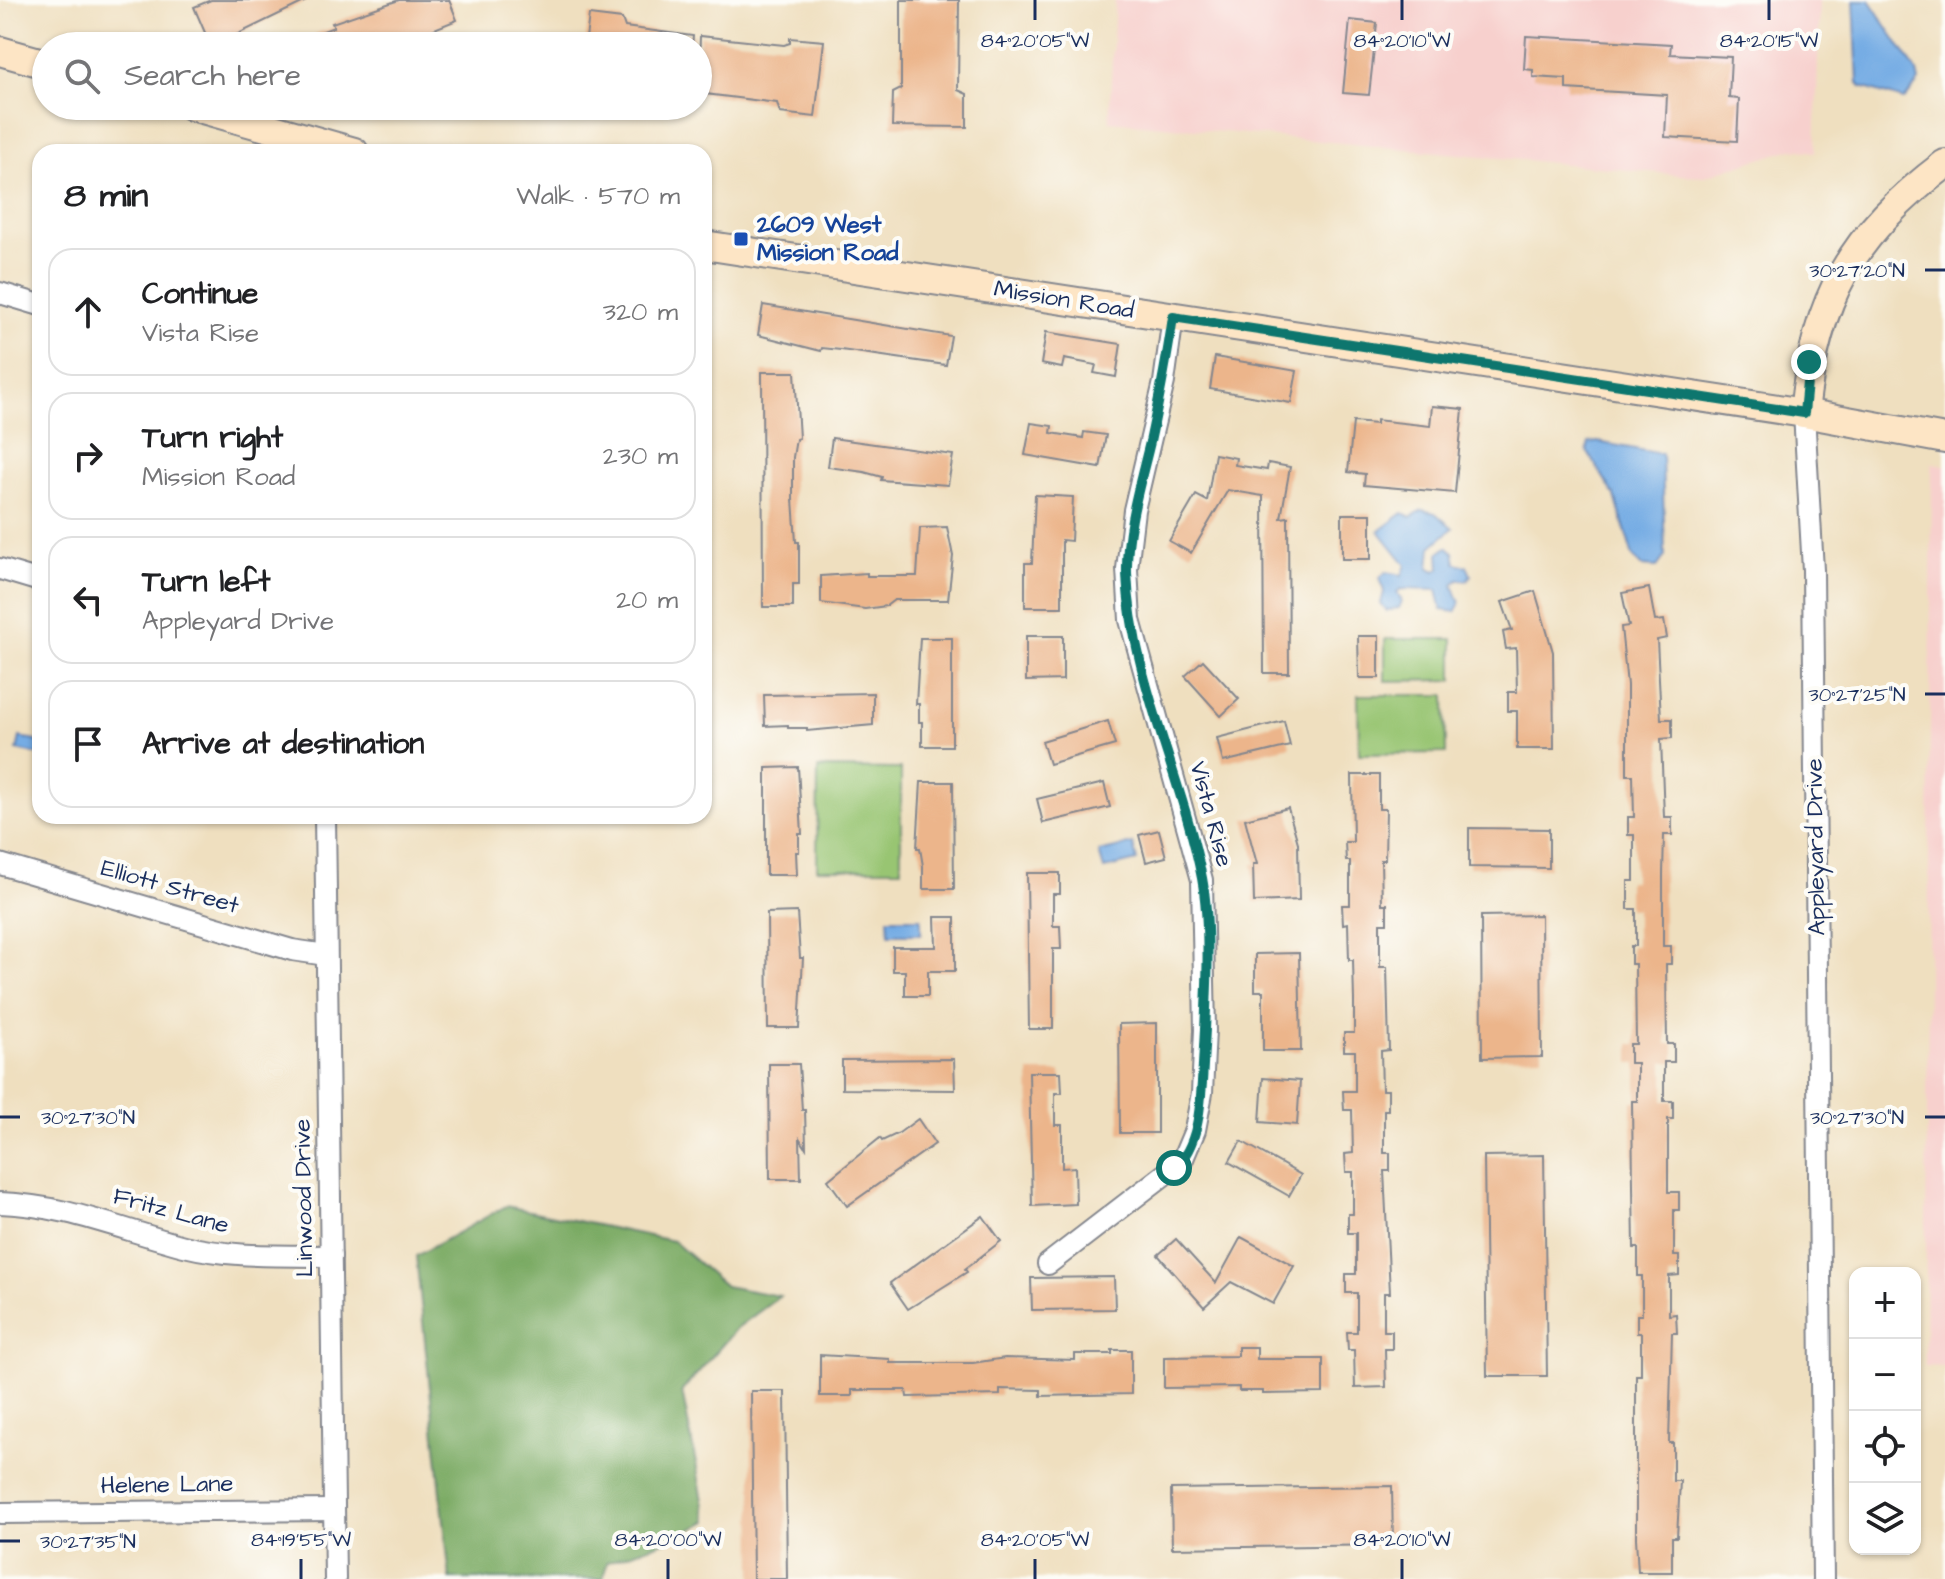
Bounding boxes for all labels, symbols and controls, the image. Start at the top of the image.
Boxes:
text: 84°20'05"W [981,27,1089,55]
text: 84°20'10"W [1354,27,1451,55]
text: 84°20'15"W [1720,27,1818,55]
search box [32,32,712,120]
icon: search [60,54,104,98]
text: Search here [124,55,301,97]
text: 8 min [64,172,148,220]
text: Walk · 570 m [516,178,680,214]
place label: 2609 West Mission Road [756,208,899,270]
marker: 2609 West Mission Road [732,230,750,248]
text: 30°27'20"N [1809,257,1905,285]
street label: Mission Road [991,272,1137,328]
text: Continue [142,273,258,315]
icon: ahead [66,290,110,334]
text: 320 m [603,294,678,330]
text: Vista Rise [142,315,259,351]
route end [1791,344,1827,380]
text: Turn right [142,417,283,459]
icon: right [66,434,110,478]
text: 230 m [603,438,678,474]
text: Mission Road [142,459,295,495]
text: Turn left [142,561,270,603]
icon: left [66,578,110,622]
text: 20 m [616,582,678,618]
text: Appleyard Drive [142,603,334,639]
text: 30°27'25"N [1808,681,1906,709]
icon: arrive [66,722,110,766]
text: Arrive at destination [142,723,424,765]
street label: Vista Rise [1181,757,1241,871]
street label: Appleyard Drive [1797,758,1836,936]
street label: Elliott Street [97,851,243,923]
text: 30°27'30"N [41,1104,135,1132]
text: 30°27'30"N [1810,1104,1904,1132]
street label: Linwood Drive [286,1118,322,1278]
route start [1156,1150,1192,1186]
street label: Fritz Lane [109,1179,233,1243]
map controls [1849,1267,1921,1555]
button: + [1849,1267,1921,1339]
button: − [1849,1339,1921,1411]
button: locate [1849,1411,1921,1483]
street label: Helene Lane [100,1467,234,1503]
button: layers [1849,1483,1921,1555]
text: 84°19'55"W [251,1526,351,1554]
text: 84°20'00"W [614,1526,722,1554]
text: 84°20'05"W [981,1526,1089,1554]
text: 84°20'10"W [1354,1526,1451,1554]
text: 30°27'35"N [40,1528,136,1556]

